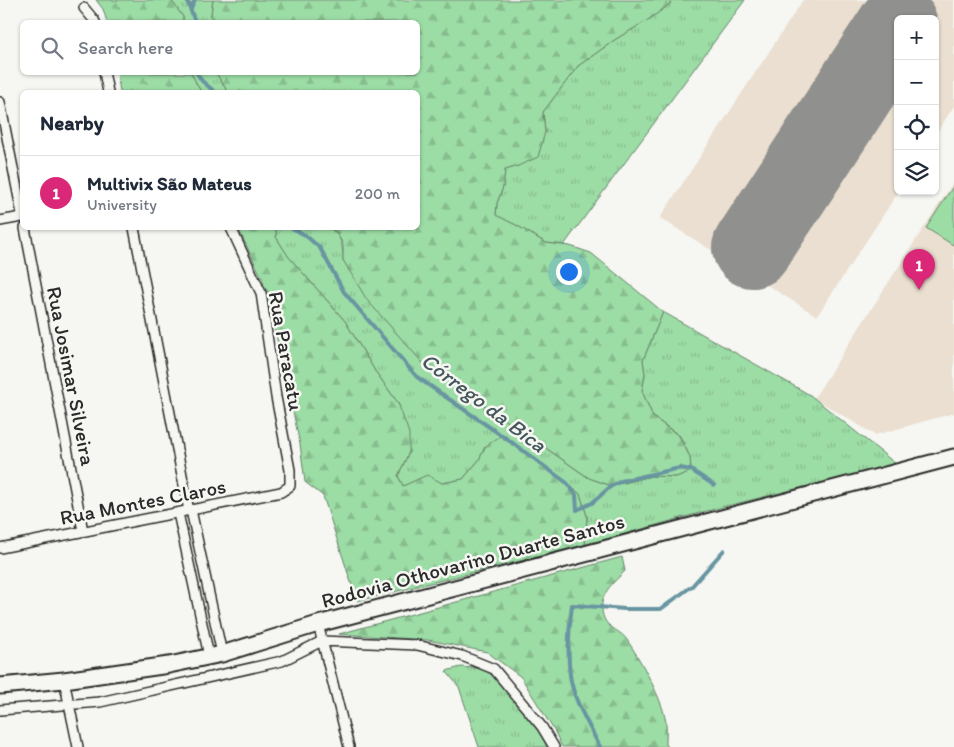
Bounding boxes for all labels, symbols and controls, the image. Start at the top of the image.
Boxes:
map controls [894,15,939,195]
button: + [894,15,939,60]
search box [20,20,420,75]
icon: search [38,34,66,62]
text: Search here [78,36,173,59]
button: − [894,60,939,105]
button: locate [894,105,939,150]
text: Nearby [40,110,104,135]
button: layers [894,150,939,195]
text: Multivix São Mateus [87,172,252,195]
text: 1 [52,184,60,203]
text: 200 m [355,184,400,203]
text: University [87,195,157,214]
pin: 1 [903,249,935,290]
your location [556,259,582,285]
street label: Rua Josimar Silveira [42,284,101,468]
street label: Rua Paracatu [264,289,309,413]
water label: Córrego da Bica [416,347,552,459]
street label: Rua Montes Claros [58,473,228,530]
street label: Rodovia Othovarino Duarte Santos [319,508,627,613]

